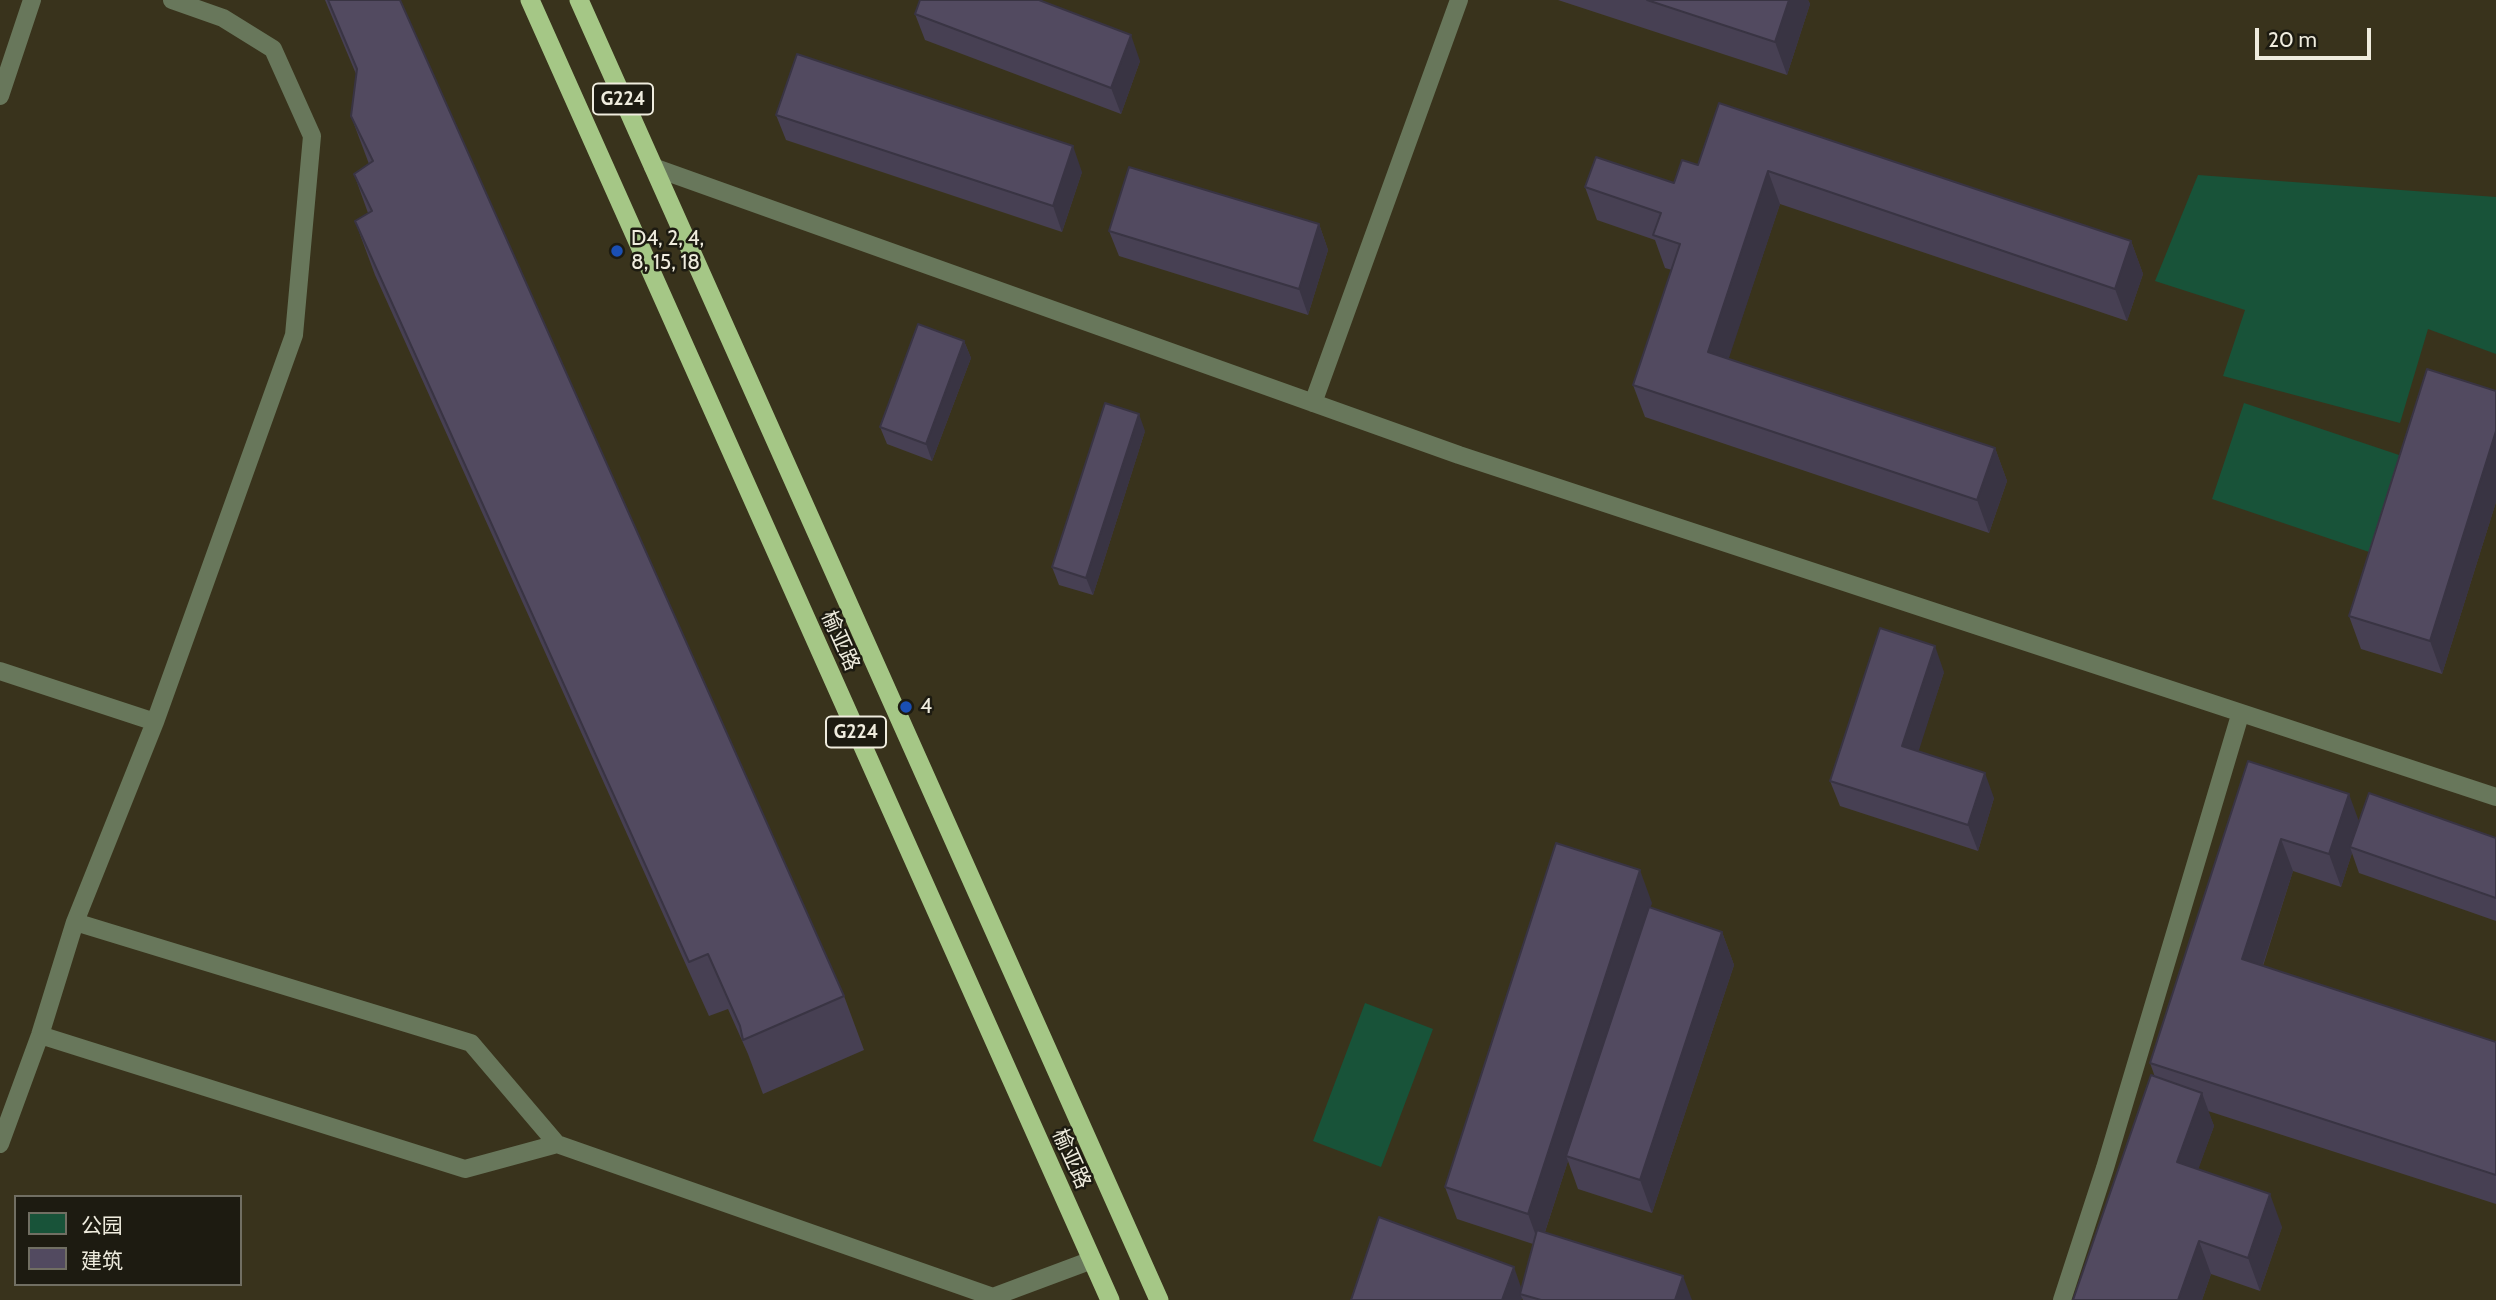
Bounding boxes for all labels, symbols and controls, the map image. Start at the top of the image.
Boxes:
scale bar [2258,14,2374,58]
text: 20 m [2268,27,2317,52]
road number: G224 [593,83,653,114]
place label: D4, 2, 4, 8, 15, 18 [631,226,704,276]
marker: D4, 2, 4, 8, 15, 18 [609,243,625,259]
street label: 榆亚路 [816,607,864,675]
place label: 4 [920,694,932,720]
marker: 4 [898,699,914,715]
road number: G224 [826,716,886,748]
street label: 榆亚路 [1047,1125,1095,1193]
legend [14,1195,242,1286]
text: 公园 [81,1213,123,1238]
text: 建筑 [81,1248,123,1273]

